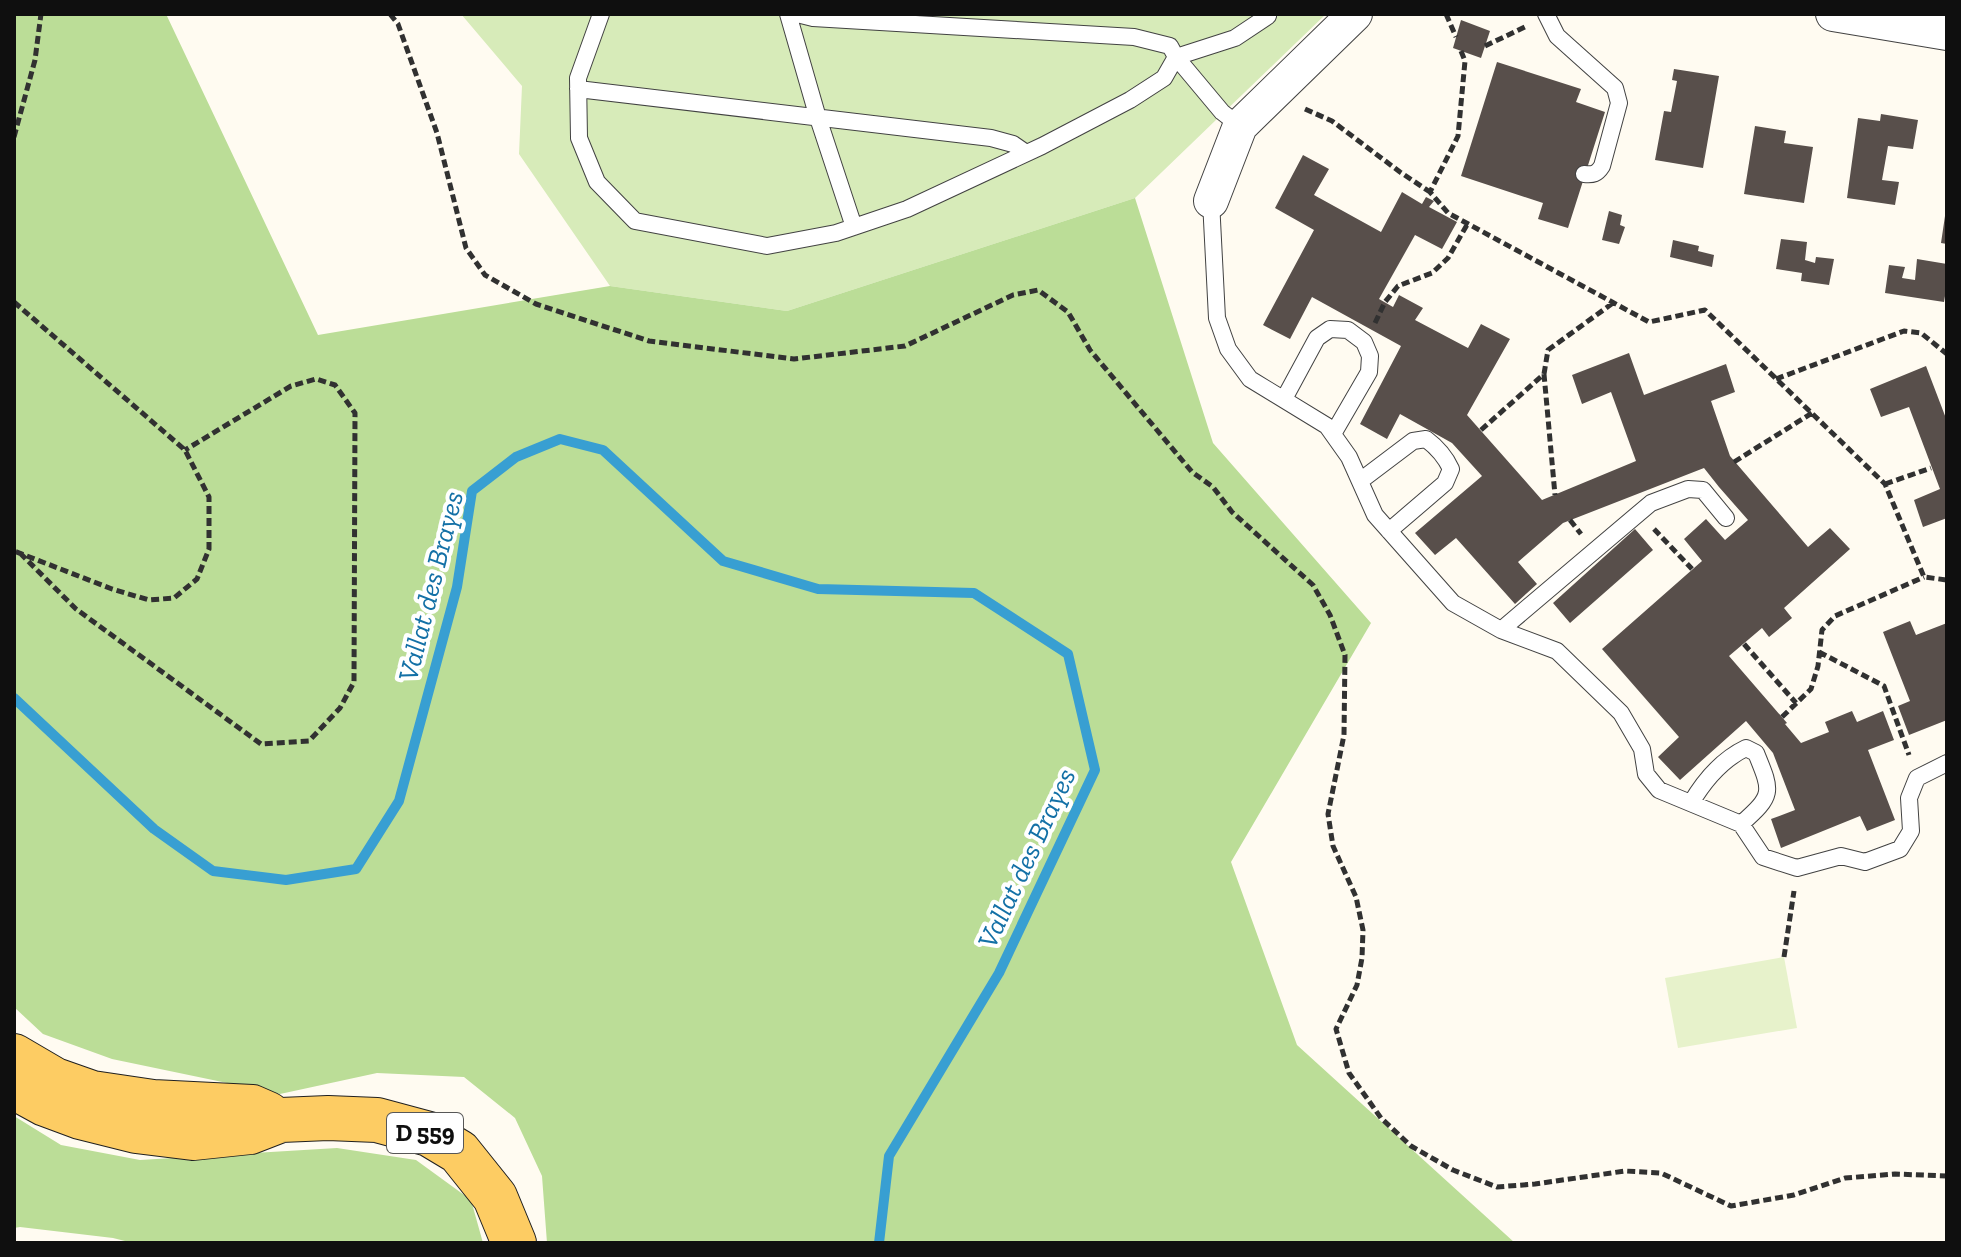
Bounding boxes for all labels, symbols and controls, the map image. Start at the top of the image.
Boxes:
water label: Vallat des Brayes [391,488,470,685]
water label: Vallat des Brayes [970,763,1083,953]
road number: D 559 [387,1113,463,1153]

